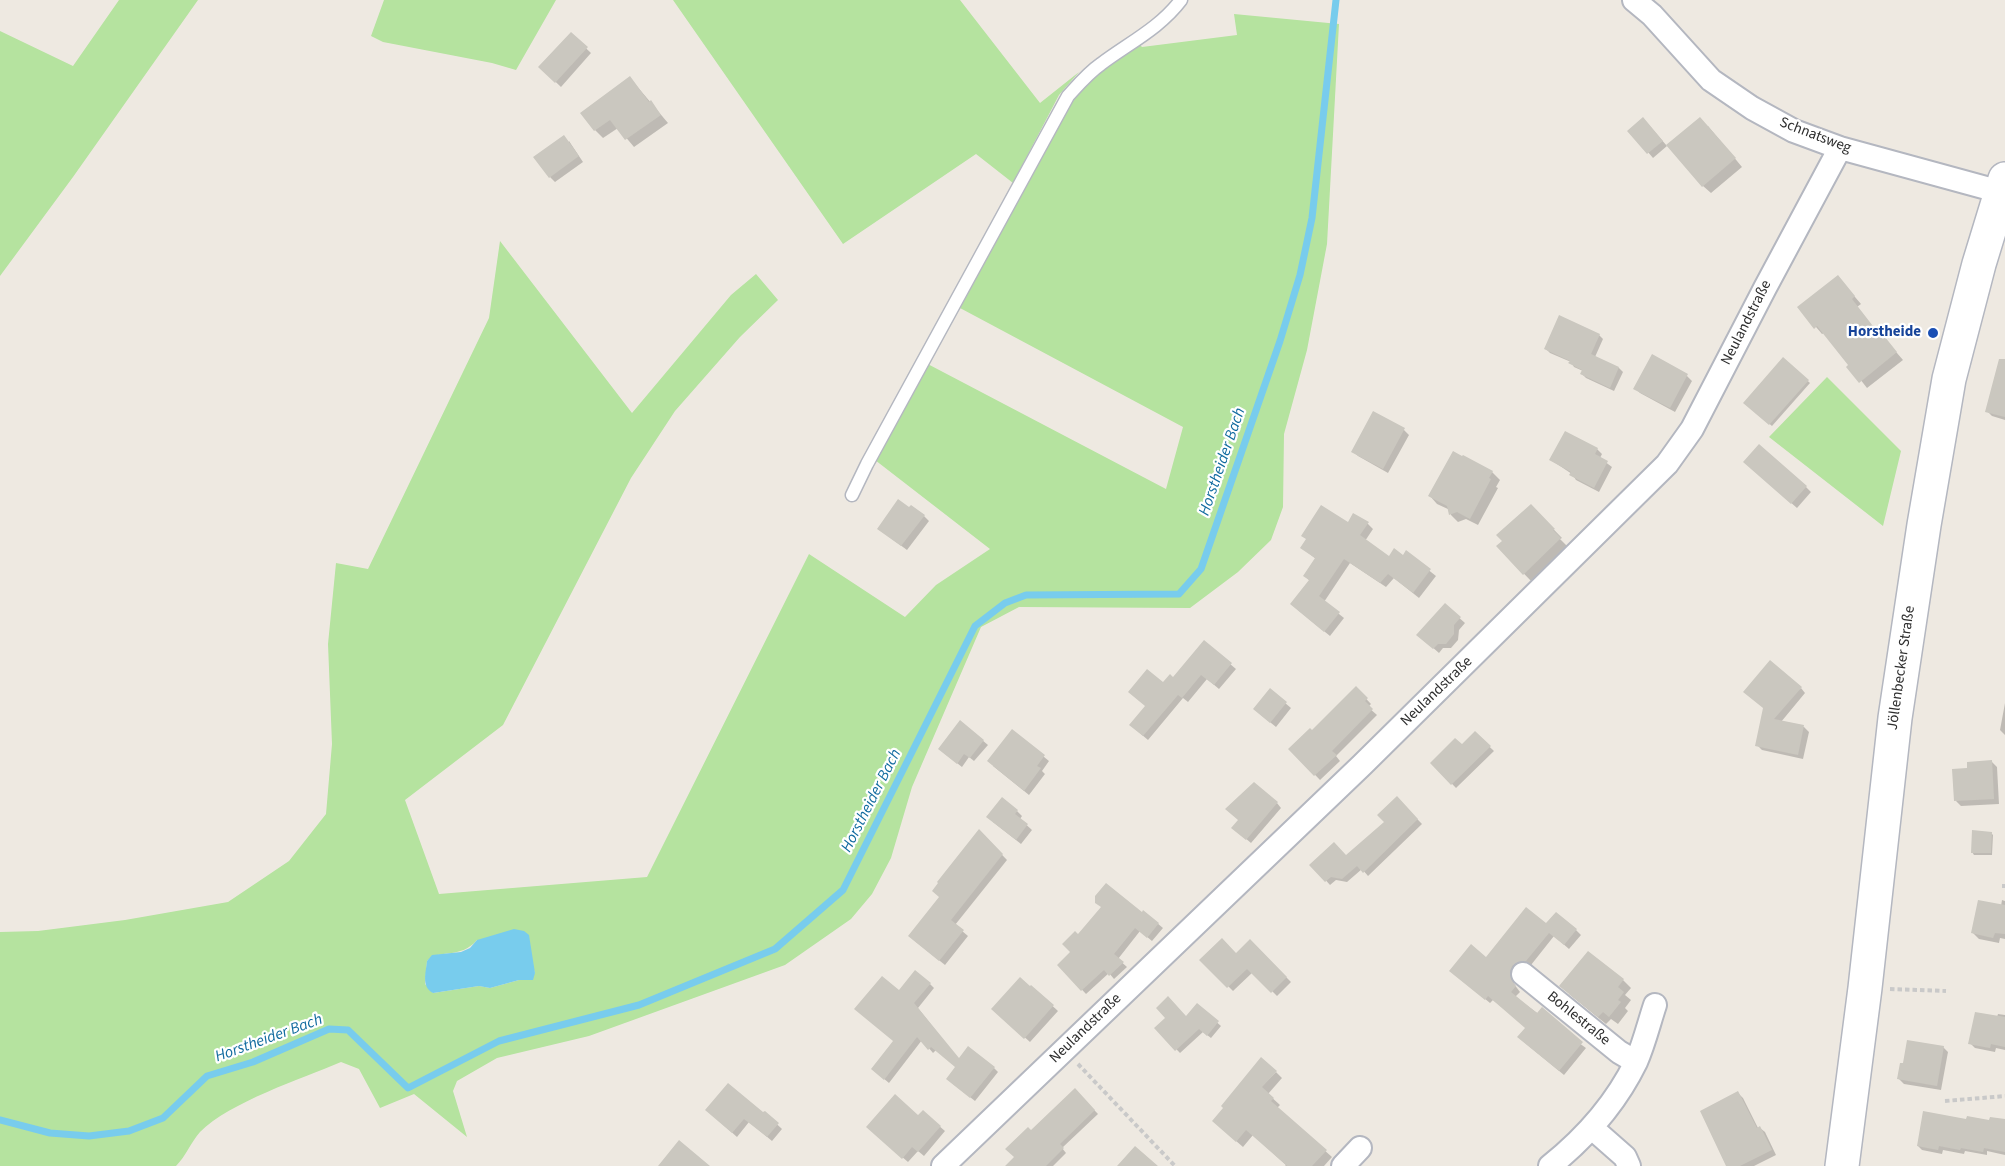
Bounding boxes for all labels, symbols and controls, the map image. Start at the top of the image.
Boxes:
street label: Schnatsweg [1777,114,1853,158]
street label: Neulandstraße [1718,278,1776,368]
place label: Horstheide [1848,324,1921,342]
marker: Horstheide [1926,326,1940,340]
water label: Horstheider Bach [1196,405,1250,519]
street label: Jöllenbecker Straße [1884,605,1920,731]
street label: Neulandstraße [1397,653,1477,731]
water label: Horstheider Bach [838,746,906,856]
street label: Bohlestraße [1543,988,1613,1050]
street label: Neulandstraße [1046,990,1126,1068]
water label: Horstheider Bach [213,1011,325,1067]

